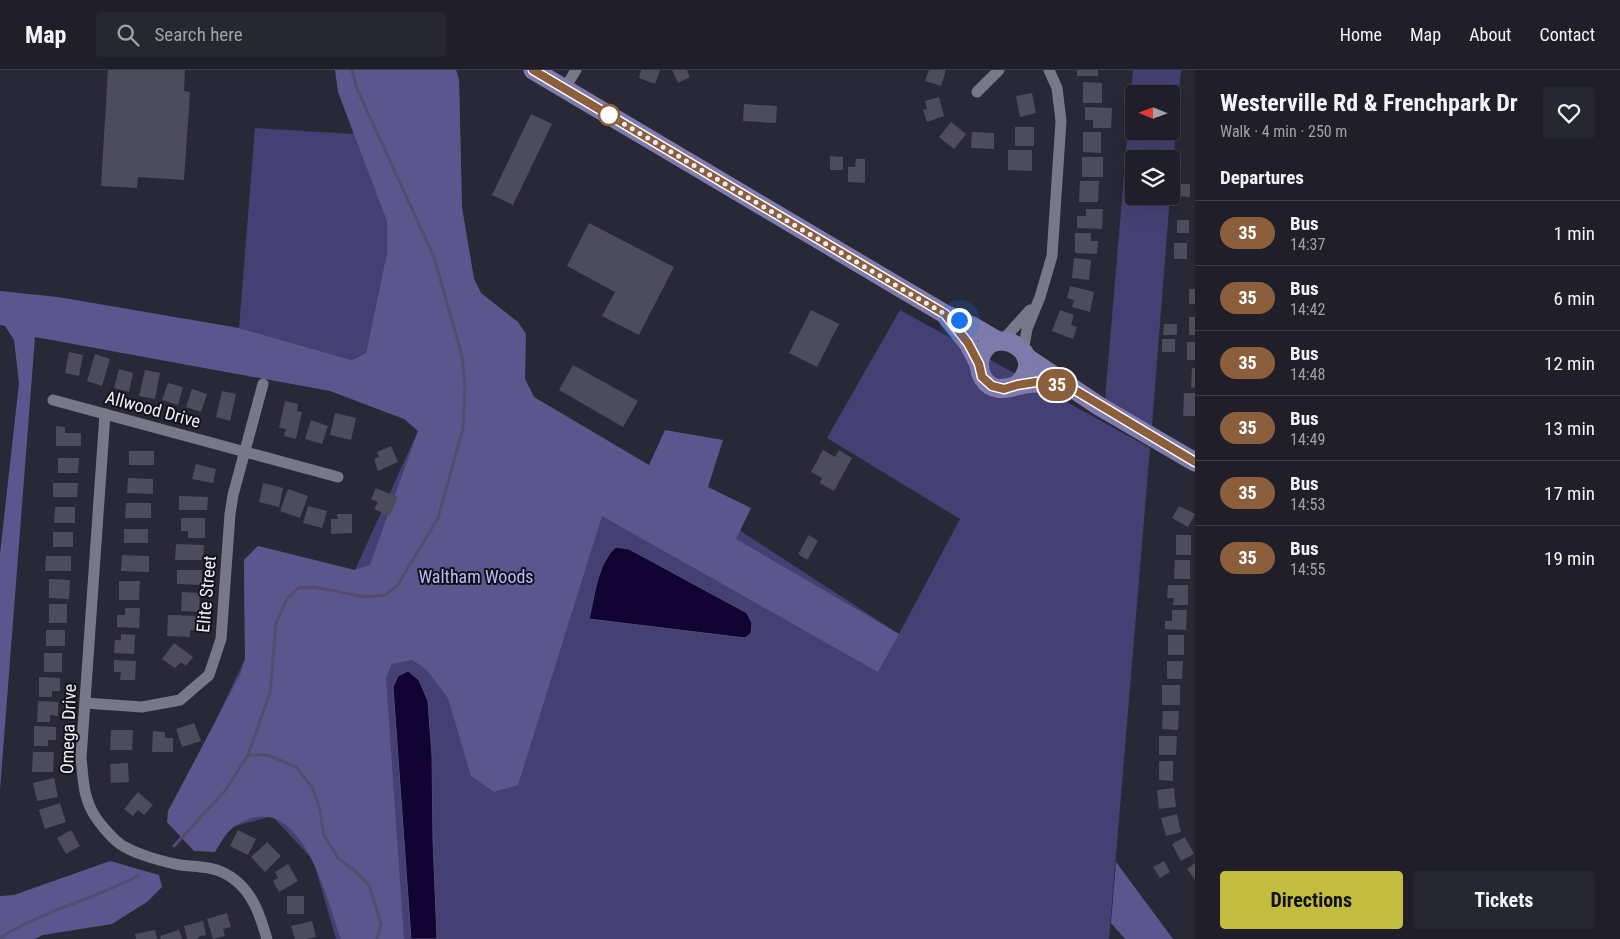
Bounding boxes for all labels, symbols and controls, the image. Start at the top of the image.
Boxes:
search box [96,12,446,57]
text: Map [25,21,66,49]
icon: search [114,21,142,49]
text: Search here [154,23,243,46]
text: Home [1340,24,1382,45]
text: Map [1410,24,1441,45]
text: About [1469,24,1511,45]
text: Contact [1539,24,1595,45]
north arrow [1125,85,1180,140]
map controls [1125,85,1180,205]
button: heart [1543,87,1595,139]
text: Westerville Rd & Frenchpark Dr [1220,89,1518,117]
unlabelled marker [598,104,620,126]
text: Walk · 4 min · 250 m [1220,122,1347,141]
button: layers [1125,150,1180,205]
text: Departures [1220,166,1304,189]
text: Bus [1290,212,1319,235]
text: 35 [1238,222,1257,243]
text: 1 min [1553,222,1595,245]
text: 14:37 [1290,235,1325,254]
text: Bus [1290,277,1319,300]
text: 35 [1238,287,1257,308]
text: 6 min [1553,287,1595,310]
text: 14:42 [1290,300,1325,319]
your location [947,308,972,333]
text: Bus [1290,342,1319,365]
text: 35 [1238,352,1257,373]
text: 12 min [1544,352,1595,375]
text: 14:48 [1290,365,1325,384]
line badge: 35 [1034,369,1080,401]
text: 35 [1048,374,1066,395]
street label: Allwood Drive [103,386,203,432]
text: Bus [1290,407,1319,430]
text: 35 [1238,417,1257,438]
text: 13 min [1544,417,1595,440]
text: 14:49 [1290,430,1325,449]
text: Bus [1290,472,1319,495]
text: 35 [1238,482,1257,503]
text: 17 min [1544,482,1595,505]
text: 14:53 [1290,495,1325,514]
text: Bus [1290,537,1319,560]
text: 35 [1238,547,1257,568]
text: 19 min [1544,547,1595,570]
street label: Elite Street [192,555,220,633]
text: 14:55 [1290,560,1325,579]
park label: Waltham Woods [418,566,534,587]
street label: Omega Drive [56,683,80,775]
button: Directions [1220,871,1403,929]
button: Tickets [1413,871,1595,929]

